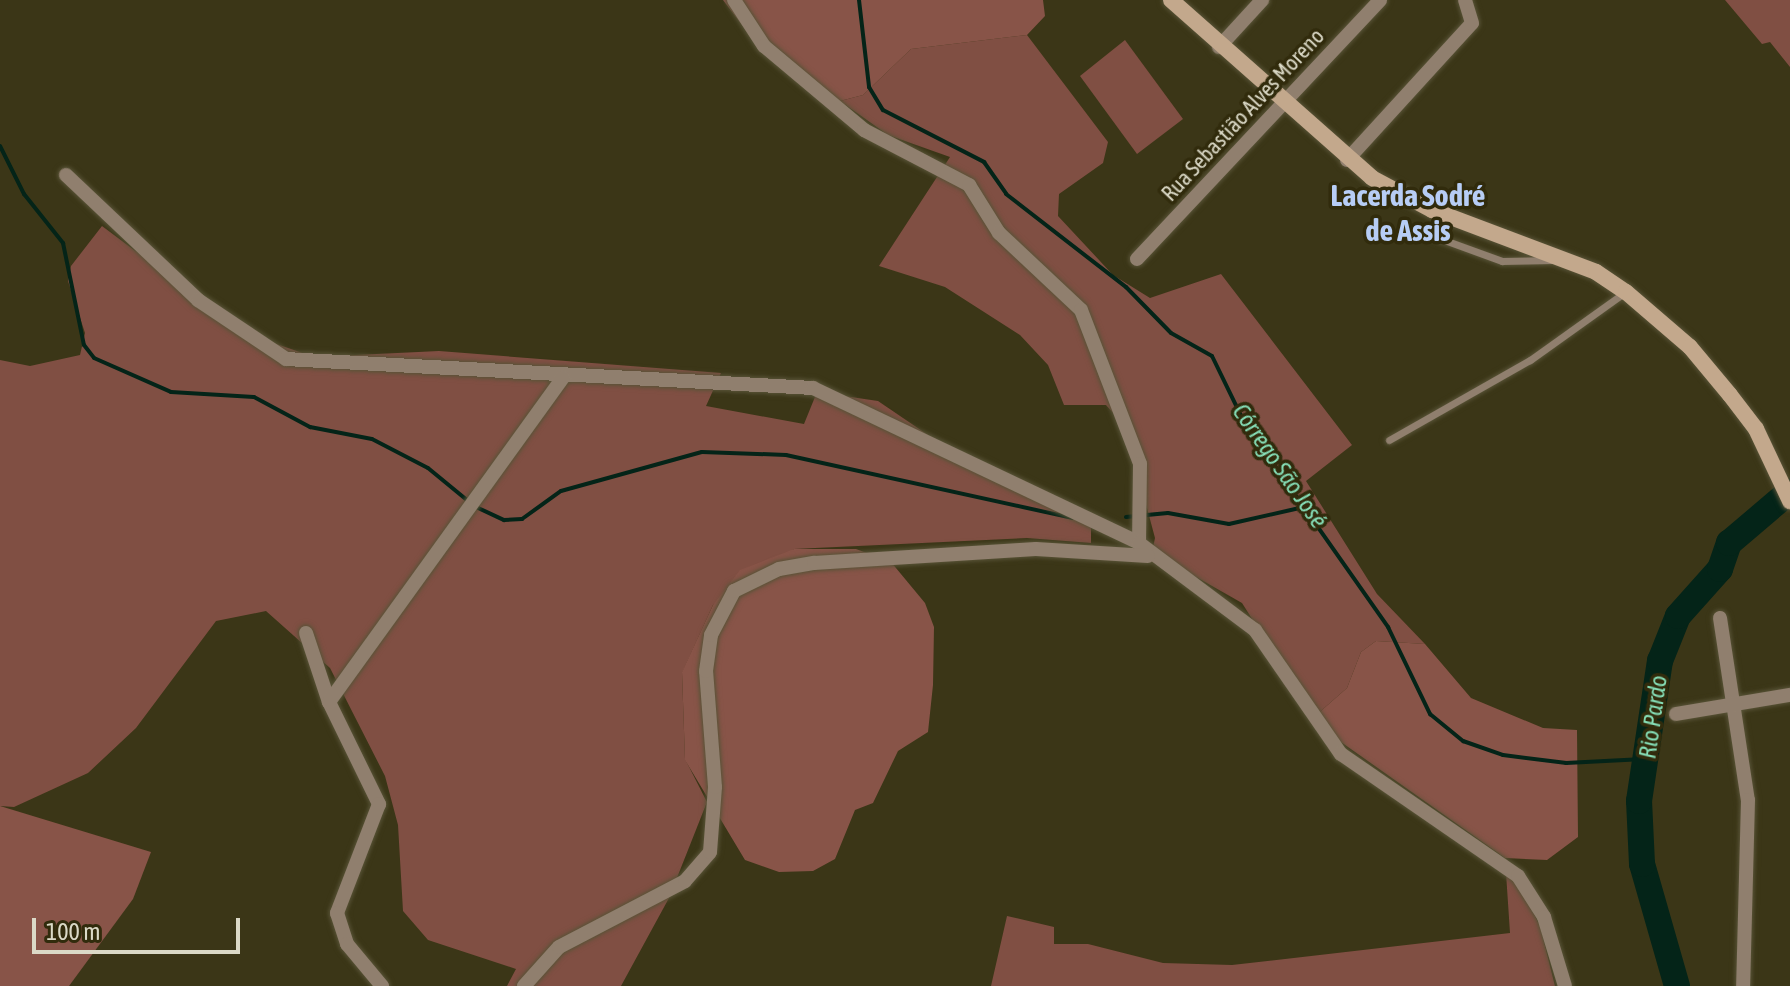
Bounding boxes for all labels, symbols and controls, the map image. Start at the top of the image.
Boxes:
street label: Rua Sebastião Alves Moreno [1156,23,1330,207]
district label: Lacerda Sodré de Assis [1331,177,1485,248]
water label: Córrego São José [1226,398,1334,534]
water label: Rio Pardo [1633,674,1673,760]
scale bar [36,902,244,952]
text: 100 m [46,918,100,945]

